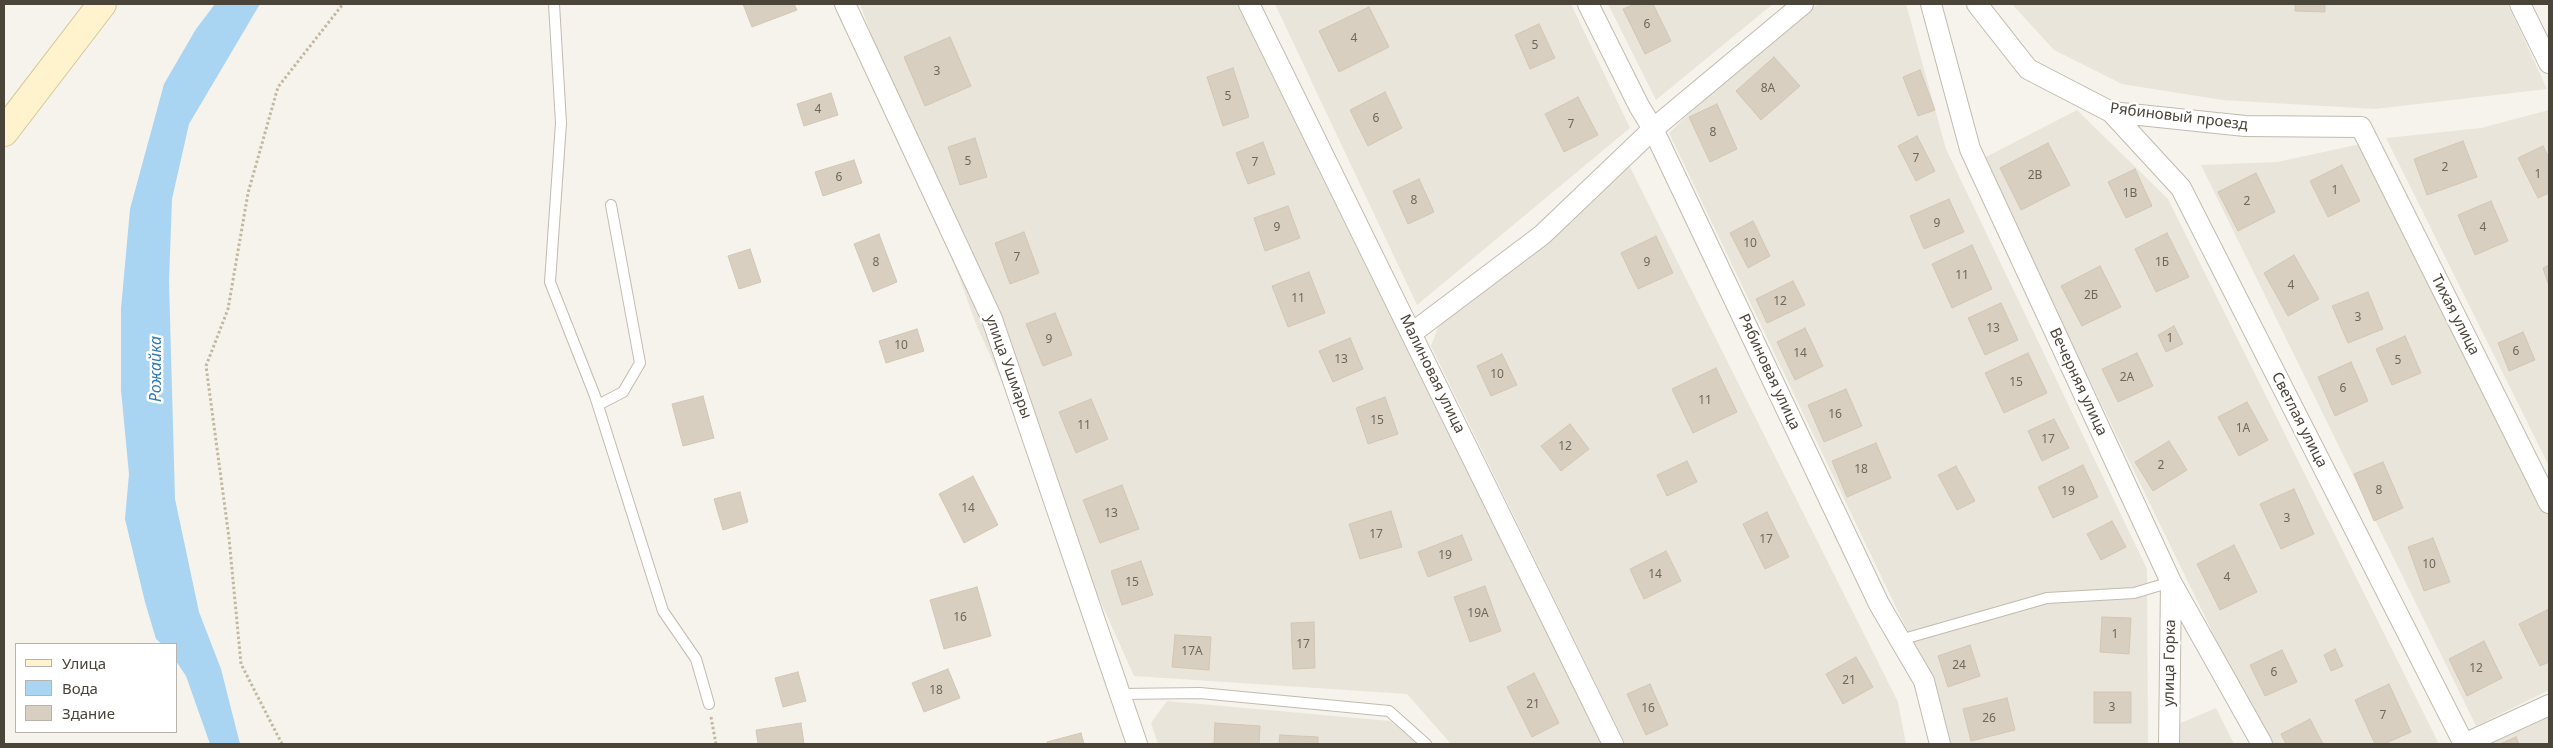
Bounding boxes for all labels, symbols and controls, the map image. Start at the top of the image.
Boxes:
house number: 6 [1644,18,1650,32]
house number: 4 [1351,32,1357,46]
house number: 5 [1532,39,1538,53]
house number: 3 [934,65,940,79]
house number: 8А [1761,82,1775,96]
house number: 5 [1225,90,1231,104]
street label: Рябиновый проезд [2109,100,2249,134]
house number: 4 [815,103,821,117]
house number: 6 [1373,112,1379,126]
house number: 7 [1568,118,1574,132]
house number: 8 [1710,126,1716,140]
house number: 7 [1913,152,1919,166]
house number: 5 [965,155,971,169]
house number: 7 [1252,156,1258,170]
house number: 2 [2442,161,2448,175]
house number: 1 [2535,168,2541,182]
house number: 2В [2028,169,2042,183]
house number: 6 [836,171,842,185]
house number: 1 [2332,184,2338,198]
house number: 1В [2123,187,2137,201]
house number: 8 [1411,194,1417,208]
house number: 2 [2244,195,2250,209]
house number: 9 [1934,217,1940,231]
house number: 9 [1274,221,1280,235]
house number: 4 [2480,221,2486,235]
house number: 10 [1743,237,1757,251]
house number: 7 [1014,251,1020,265]
house number: 8 [873,256,879,270]
house number: 9 [1644,256,1650,270]
house number: 1Б [2155,256,2169,270]
house number: 11 [1955,269,1969,283]
street label: Тихая улица [2427,272,2483,358]
house number: 4 [2288,279,2294,293]
house number: 2Б [2084,289,2098,303]
house number: 11 [1291,292,1305,306]
house number: 12 [1773,295,1787,309]
street label: Рябиновая улица [1734,311,1804,433]
house number: 3 [2355,311,2361,325]
street label: Малиновая улица [1395,312,1469,436]
street label: улица Ушмары [981,313,1035,421]
house number: 13 [1986,322,2000,336]
street label: Вечерняя улица [2045,325,2111,439]
house number: 1 [2167,332,2173,346]
house number: 9 [1046,333,1052,347]
water label: Рожайка [146,336,166,402]
house number: 10 [894,339,908,353]
house number: 6 [2513,345,2519,359]
house number: 14 [1793,347,1807,361]
house number: 13 [1334,353,1348,367]
house number: 5 [2395,354,2401,368]
house number: 10 [1490,368,1504,382]
street label: Светлая улица [2267,369,2331,471]
house number: 2А [2120,371,2134,385]
house number: 15 [2009,376,2023,390]
house number: 6 [2340,382,2346,396]
house number: 11 [1698,394,1712,408]
house number: 16 [1828,408,1842,422]
house number: 15 [1370,414,1384,428]
house number: 11 [1077,419,1091,433]
house number: 1А [2236,422,2250,436]
house number: 17 [2041,433,2055,447]
house number: 12 [1558,440,1572,454]
house number: 2 [2158,459,2164,473]
house number: 18 [1854,463,1868,477]
house number: 8 [2376,484,2382,498]
house number: 19 [2061,485,2075,499]
house number: 14 [961,502,975,516]
house number: 13 [1104,507,1118,521]
house number: 3 [2284,512,2290,526]
house number: 17 [1369,528,1383,542]
house number: 17 [1759,533,1773,547]
house number: 19 [1438,549,1452,563]
house number: 10 [2422,558,2436,572]
house number: 14 [1648,568,1662,582]
house number: 4 [2224,571,2230,585]
house number: 15 [1125,576,1139,590]
house number: 19А [1467,607,1489,621]
house number: 16 [953,611,967,625]
street label: улица Горка [2160,619,2180,707]
house number: 1 [2112,628,2118,642]
house number: 17 [1296,638,1310,652]
legend [15,643,178,733]
house number: 17А [1181,645,1203,659]
text: Улица [62,653,106,673]
house number: 24 [1952,659,1966,673]
house number: 12 [2469,662,2483,676]
house number: 6 [2271,666,2277,680]
house number: 21 [1842,674,1856,688]
text: Вода [62,678,98,698]
house number: 18 [929,684,943,698]
house number: 21 [1526,698,1540,712]
house number: 3 [2109,701,2115,715]
house number: 16 [1641,702,1655,716]
text: Здание [62,703,115,723]
house number: 7 [2380,709,2386,723]
house number: 26 [1982,712,1996,726]

